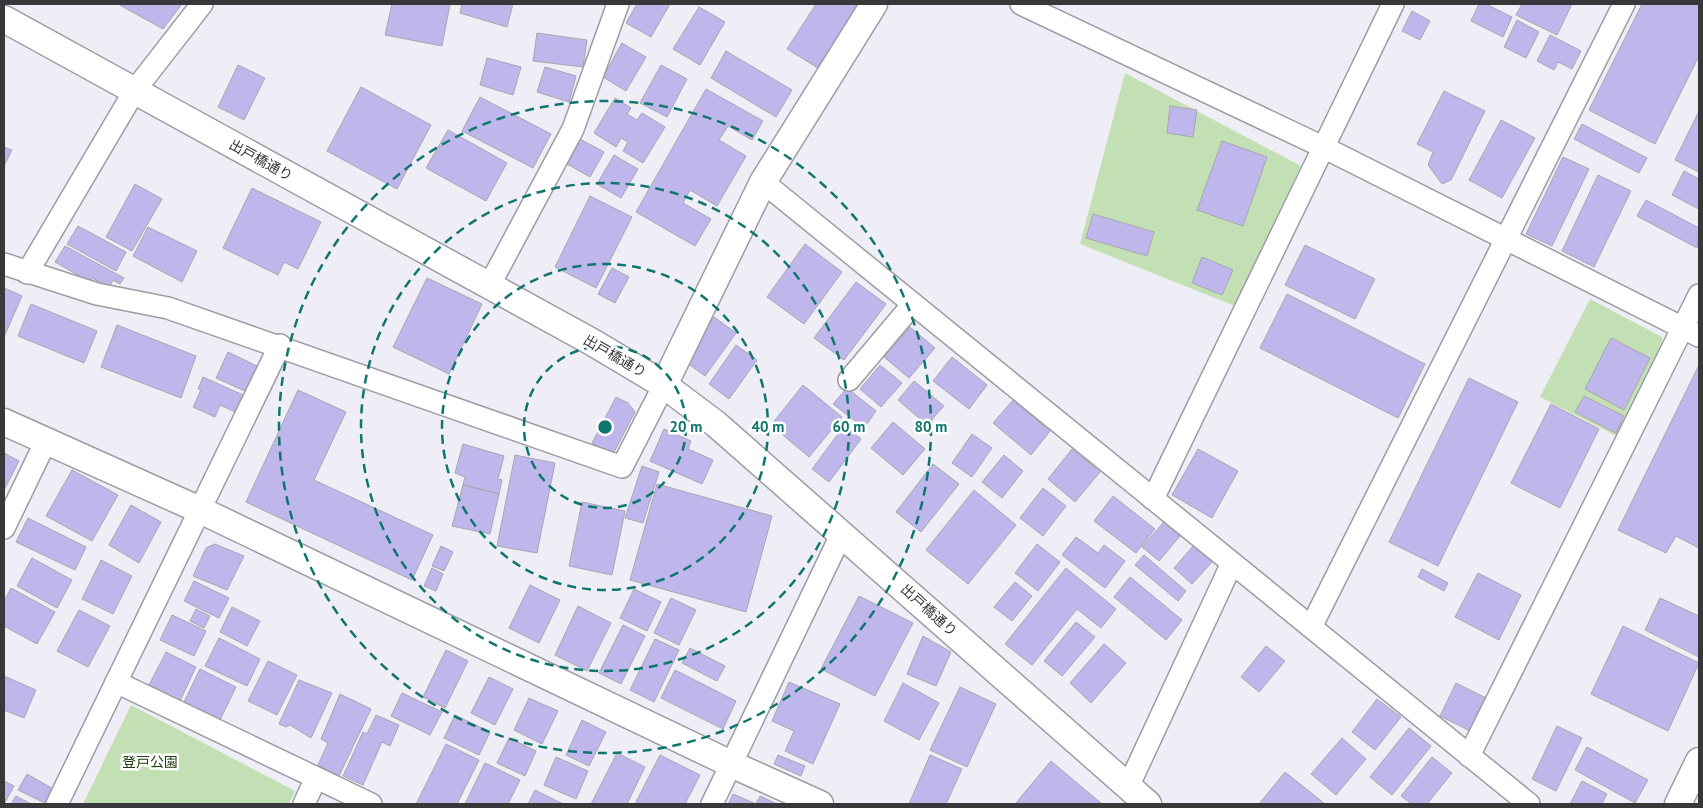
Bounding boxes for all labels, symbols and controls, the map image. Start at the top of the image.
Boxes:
street label: 出戸橋通り [226,135,296,185]
street label: 出戸橋通り [580,331,650,381]
text: 20 m [670,417,702,436]
text: 40 m [752,417,784,436]
text: 60 m [833,417,865,436]
text: 80 m [915,417,947,436]
centre of rings [596,418,614,436]
street label: 出戸橋通り [897,580,961,640]
park label: 登戸公園 [122,753,178,771]

